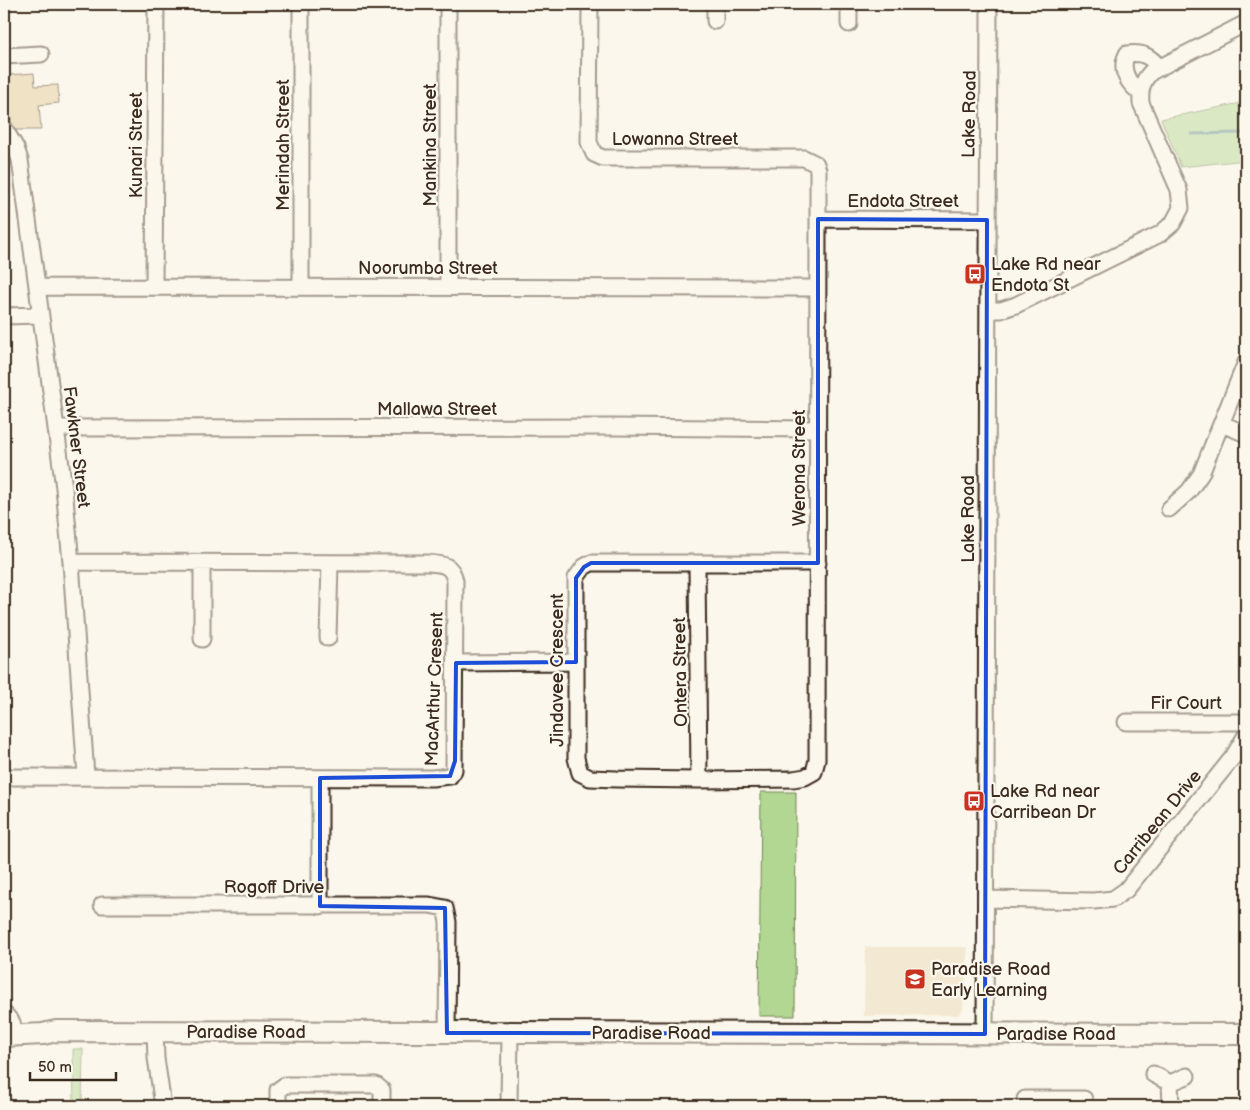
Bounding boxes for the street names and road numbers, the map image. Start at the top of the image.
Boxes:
street label: Lake Road [958,70,981,158]
street label: Merindah Street [273,79,294,211]
street label: Mankina Street [420,83,441,207]
street label: Kunari Street [126,91,147,198]
street label: Lowanna Street [612,129,739,150]
street label: Endota Street [847,191,959,212]
street label: Noorumba Street [358,258,498,279]
street label: Fawkner Street [59,385,94,510]
street label: Mallawa Street [377,399,497,420]
street label: Werona Street [789,409,810,526]
street label: Lake Road [958,475,979,563]
street label: Jindavee Crescent [547,593,568,747]
street label: MacArthur Cresent [421,611,448,767]
street label: Ontera Street [669,616,692,727]
street label: Fir Court [1150,693,1222,714]
street label: Carribean Drive [1109,766,1206,879]
street label: Rogoff Drive [224,877,325,898]
street label: Paradise Road [186,1022,306,1043]
street label: Paradise Road [591,1023,711,1044]
street label: Paradise Road [996,1024,1116,1045]

